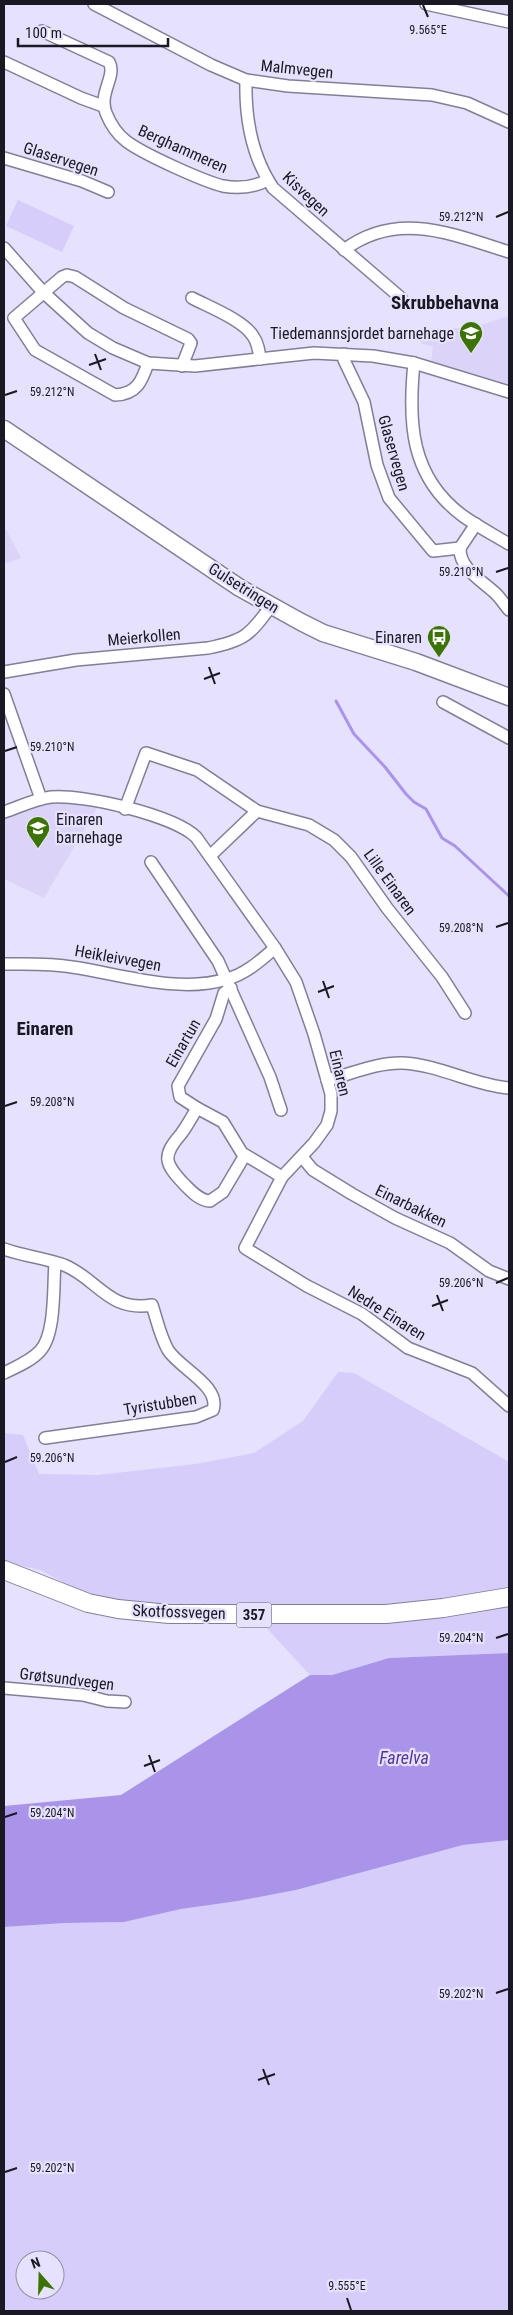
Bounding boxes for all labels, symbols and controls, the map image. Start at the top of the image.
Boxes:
scale bar [18,15,168,47]
text: 9.565°E [409,23,447,37]
text: 100 m [25,24,62,42]
street label: Malmvegen [260,56,334,82]
street label: Berghammeren [135,121,231,177]
street label: Glaservegen [21,138,101,180]
street label: Kisvegen [279,168,333,220]
text: 59.212°N [439,210,483,224]
district label: Skrubbehavna [391,291,499,314]
school or university icon: Tiedemannsjordet barnehage [458,320,484,354]
place label: Tiedemannsjordet barnehage [270,324,454,343]
text: 59.212°N [30,385,74,399]
street label: Glaservegen [374,413,414,493]
street label: Gulsetringen [205,559,283,617]
text: 59.210°N [439,565,483,579]
street label: Meierkollen [107,624,181,650]
bus stop icon: Einaren [426,624,452,658]
place label: Einaren [375,628,422,647]
text: 59.210°N [30,740,74,754]
place label: Einaren barnehage [56,810,122,847]
school or university icon: Einaren barnehage [25,815,51,849]
street label: Lille Einaren [360,845,420,919]
text: 59.208°N [439,921,483,935]
street label: Heikleivvegen [73,941,163,975]
street label: Einartun [162,1016,204,1070]
district label: Einaren [17,1017,73,1040]
street label: Einaren [325,1048,355,1098]
text: 59.208°N [30,1095,74,1109]
street label: Einarbakken [372,1181,450,1231]
text: 59.206°N [439,1276,483,1290]
street label: Nedre Einaren [345,1282,429,1344]
street label: Tyristubben [122,1389,198,1419]
text: 59.206°N [30,1451,74,1465]
street label: Skotfossvegen [132,1601,226,1623]
road number: 357 [236,1602,272,1628]
text: 59.204°N [439,1631,483,1645]
street label: Grøtsundvegen [19,1664,115,1694]
water label: Farelva [379,1747,429,1768]
text: 59.204°N [30,1806,74,1820]
text: 59.202°N [439,1987,483,2001]
text: 59.202°N [30,2161,74,2175]
north arrow [15,2250,65,2300]
text: N [29,2254,42,2272]
text: 9.555°E [328,2279,366,2293]

